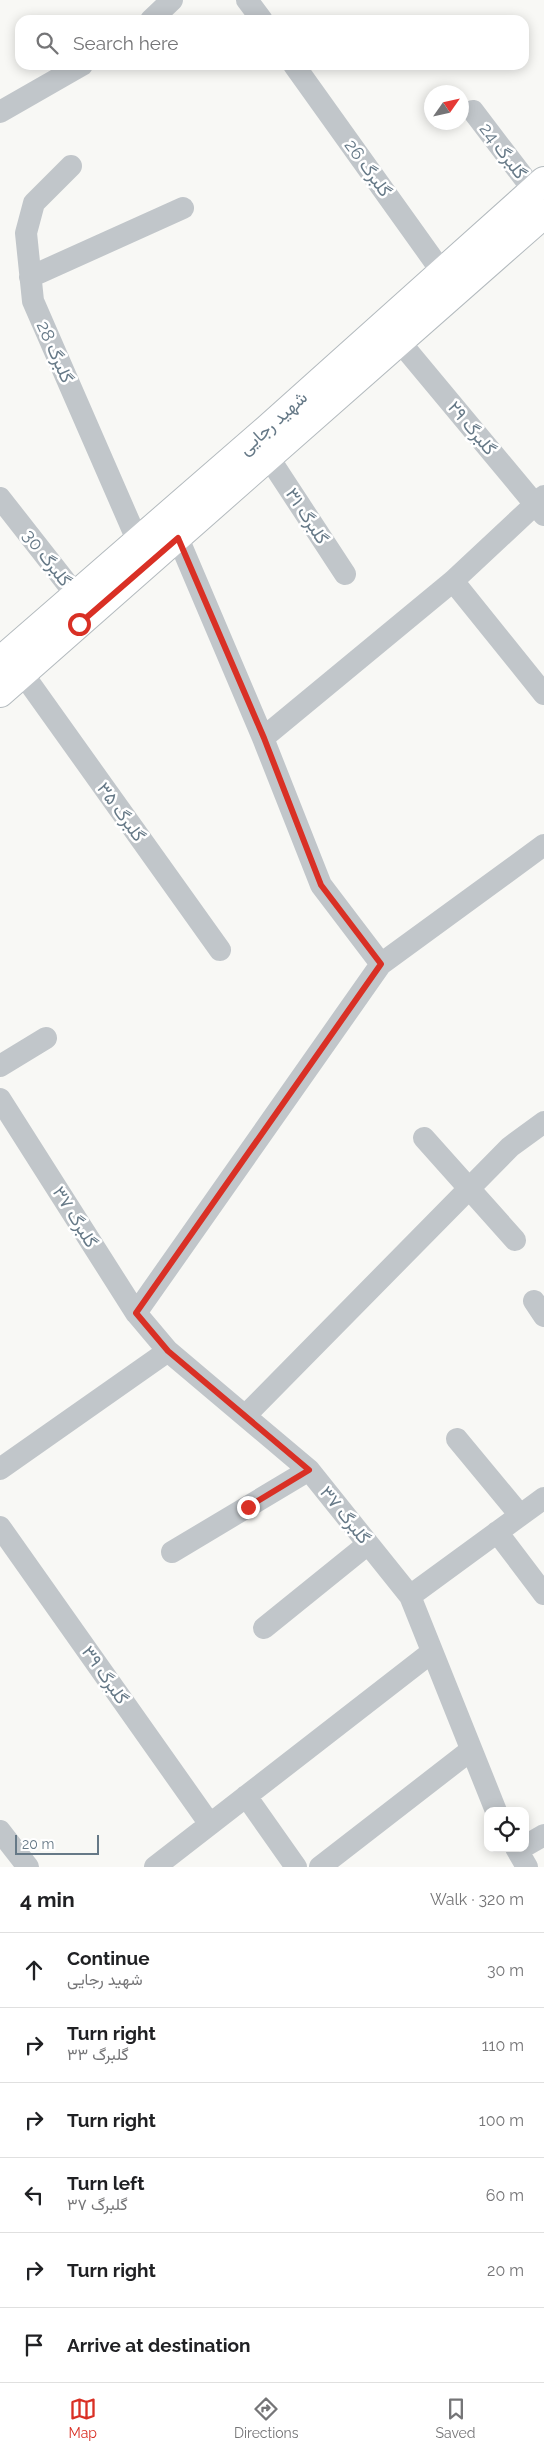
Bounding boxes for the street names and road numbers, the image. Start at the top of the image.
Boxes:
street label: گلبرگ 24 [475,118,531,184]
street label: گلبرگ 26 [340,135,396,201]
street label: گلبرگ 28 [32,318,78,386]
street label: شهید رجایی [234,386,312,460]
street label: گلبرگ ۲۹ [443,397,501,459]
street label: گلبرگ ۳۱ [281,484,333,548]
street label: گلبرگ 30 [18,525,76,591]
street label: گلبرگ ۳۵ [92,778,150,846]
street label: گلبرگ ۳۷ [48,1182,102,1252]
street label: گلبرگ ۳۷ [315,1482,375,1548]
street label: گلبرگ ۳۹ [77,1642,133,1708]

